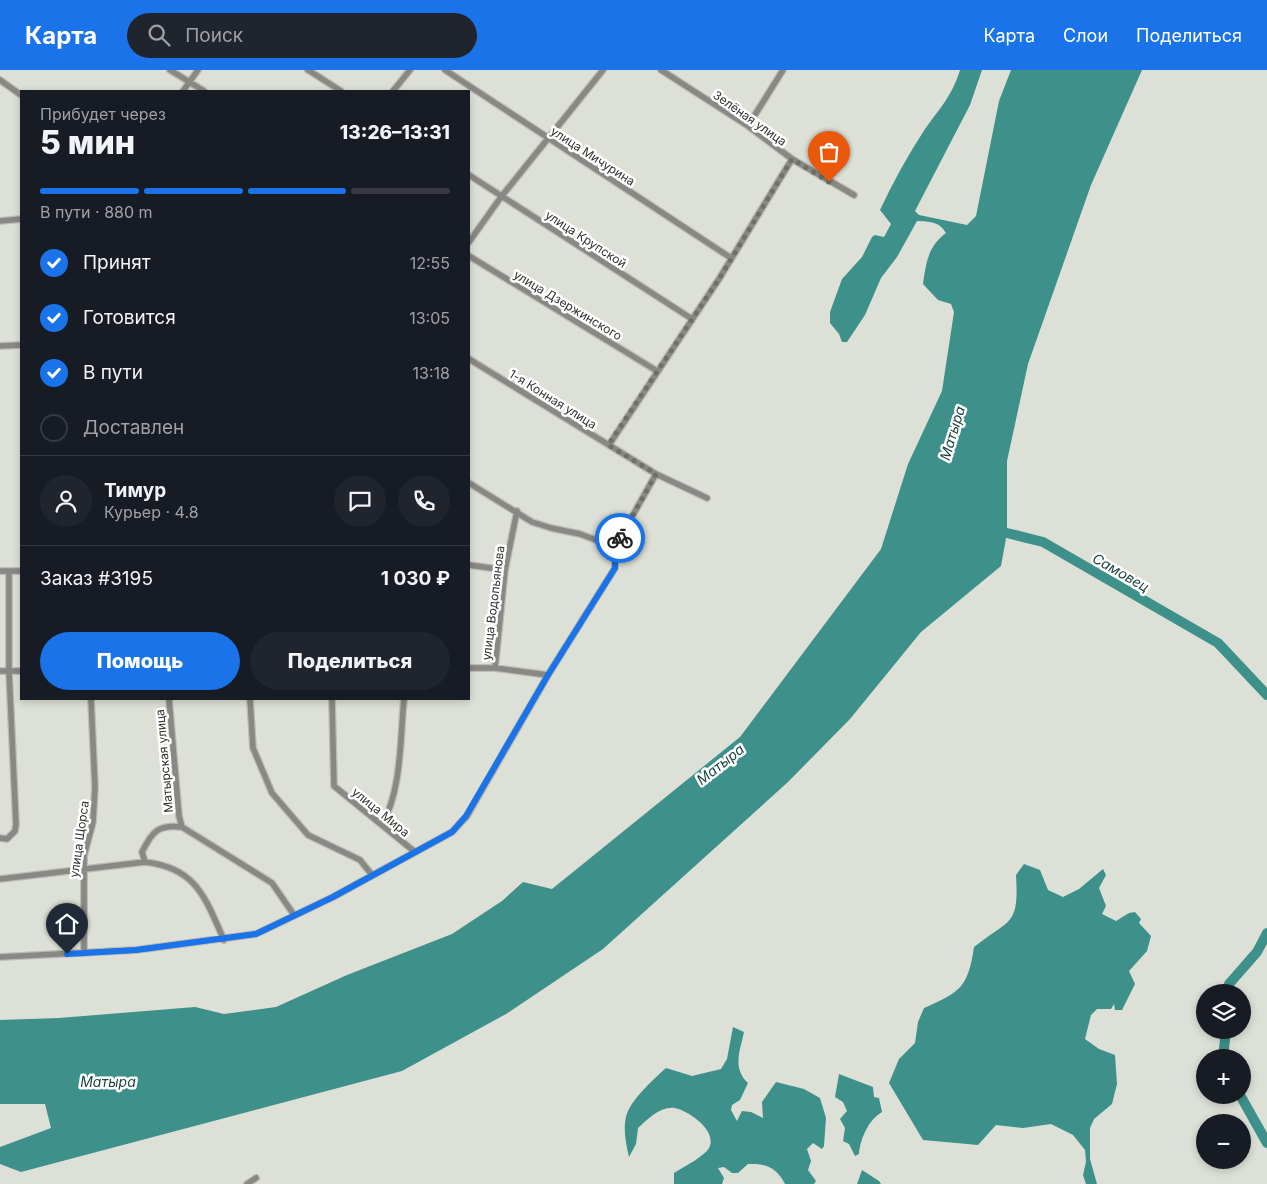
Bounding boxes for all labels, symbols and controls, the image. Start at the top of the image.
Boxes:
search box [127,13,477,58]
text: Карта [25,21,97,50]
icon: search [145,21,173,49]
text: Поиск [185,24,243,47]
text: Карта [983,25,1035,46]
text: Слои [1063,25,1108,46]
text: Поделиться [1136,25,1242,46]
street label: Зелёная улица [710,87,790,149]
text: Прибудет через [40,104,166,124]
text: 13:26–13:31 [340,121,450,144]
text: 5 мин [40,123,135,162]
street label: улица Мичурина [548,123,638,189]
pin [808,131,850,182]
icon: bag [815,138,843,166]
text: В пути · 880 m [40,202,153,222]
street label: улица Крупской [543,207,629,271]
icon: check [40,249,68,277]
text: Принят [83,251,151,274]
text: 12:55 [410,253,450,273]
street label: улица Дзержинского [511,267,625,343]
icon: check [40,304,68,332]
text: Готовится [83,306,176,329]
text: 13:05 [409,308,450,328]
icon: check [40,359,68,387]
text: В пути [83,361,143,384]
text: 13:18 [413,363,450,383]
street label: 1-я Конная улица [507,366,599,432]
water label: Матыра [936,404,968,462]
text: Доставлен [83,416,184,439]
button: person [40,475,92,527]
button: chat [334,475,386,527]
button: phone [398,475,450,527]
text: Тимур [104,479,166,502]
text: Курьер · 4.8 [104,502,199,522]
courier [595,513,645,563]
icon: bike [606,524,634,552]
street label: улица Водопьянова [479,545,507,661]
water label: Самовец [1090,549,1152,595]
text: Заказ #3195 [40,567,153,590]
text: 1 030 ₽ [381,567,450,590]
button: Помощь [40,632,240,690]
button: Поделиться [250,632,450,690]
street label: Матырская улица [152,709,176,813]
water label: Матыра [693,740,747,788]
street label: улица Мира [349,784,413,840]
street label: улица Щорса [66,800,92,878]
pin [46,903,88,954]
icon: home [53,910,81,938]
map controls [1196,984,1251,1169]
button: layers [1196,984,1251,1039]
button: + [1196,1049,1251,1104]
water label: Матыра [80,1073,136,1090]
button: − [1196,1114,1251,1169]

